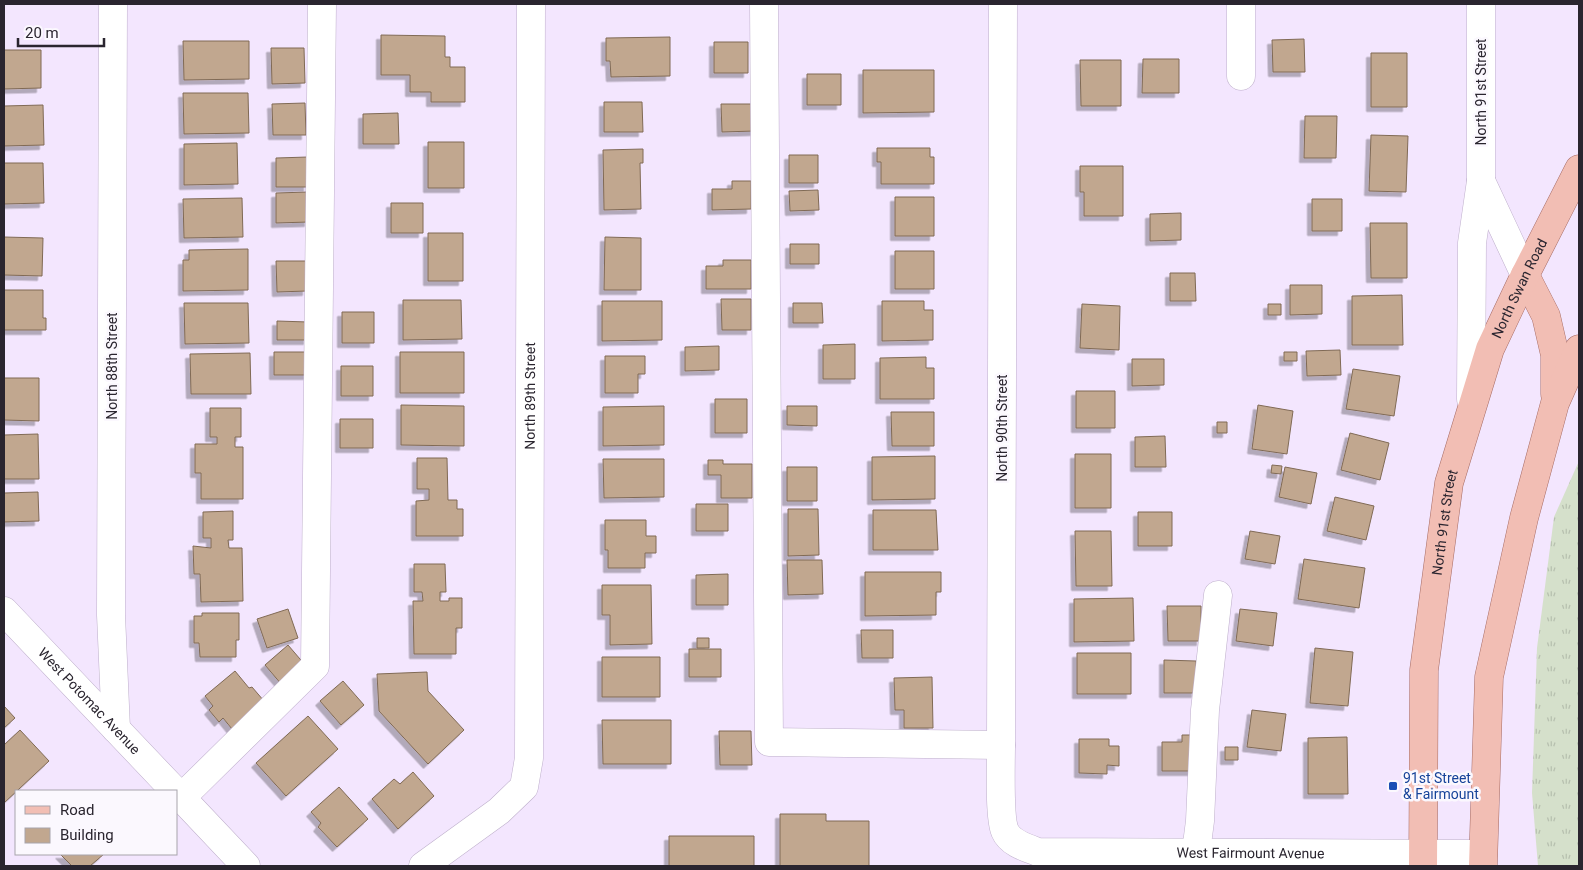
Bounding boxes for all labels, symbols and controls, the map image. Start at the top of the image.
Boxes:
scale bar [18,15,104,47]
text: 20 m [25,24,59,42]
street label: North 91st Street [1473,38,1489,145]
street label: North Swan Road [1488,236,1550,341]
street label: North 88th Street [104,312,120,420]
street label: North 89th Street [522,342,538,450]
street label: North 90th Street [994,374,1010,482]
street label: North 91st Street [1429,467,1461,576]
street label: West Potomac Avenue [35,644,144,757]
place label: 91st Street & Fairmount [1403,770,1479,802]
marker: 91st Street & Fairmount [1387,780,1399,792]
legend [15,790,178,855]
text: Road [60,801,94,819]
text: Building [60,826,114,844]
street label: West Fairmount Avenue [1176,845,1324,861]

